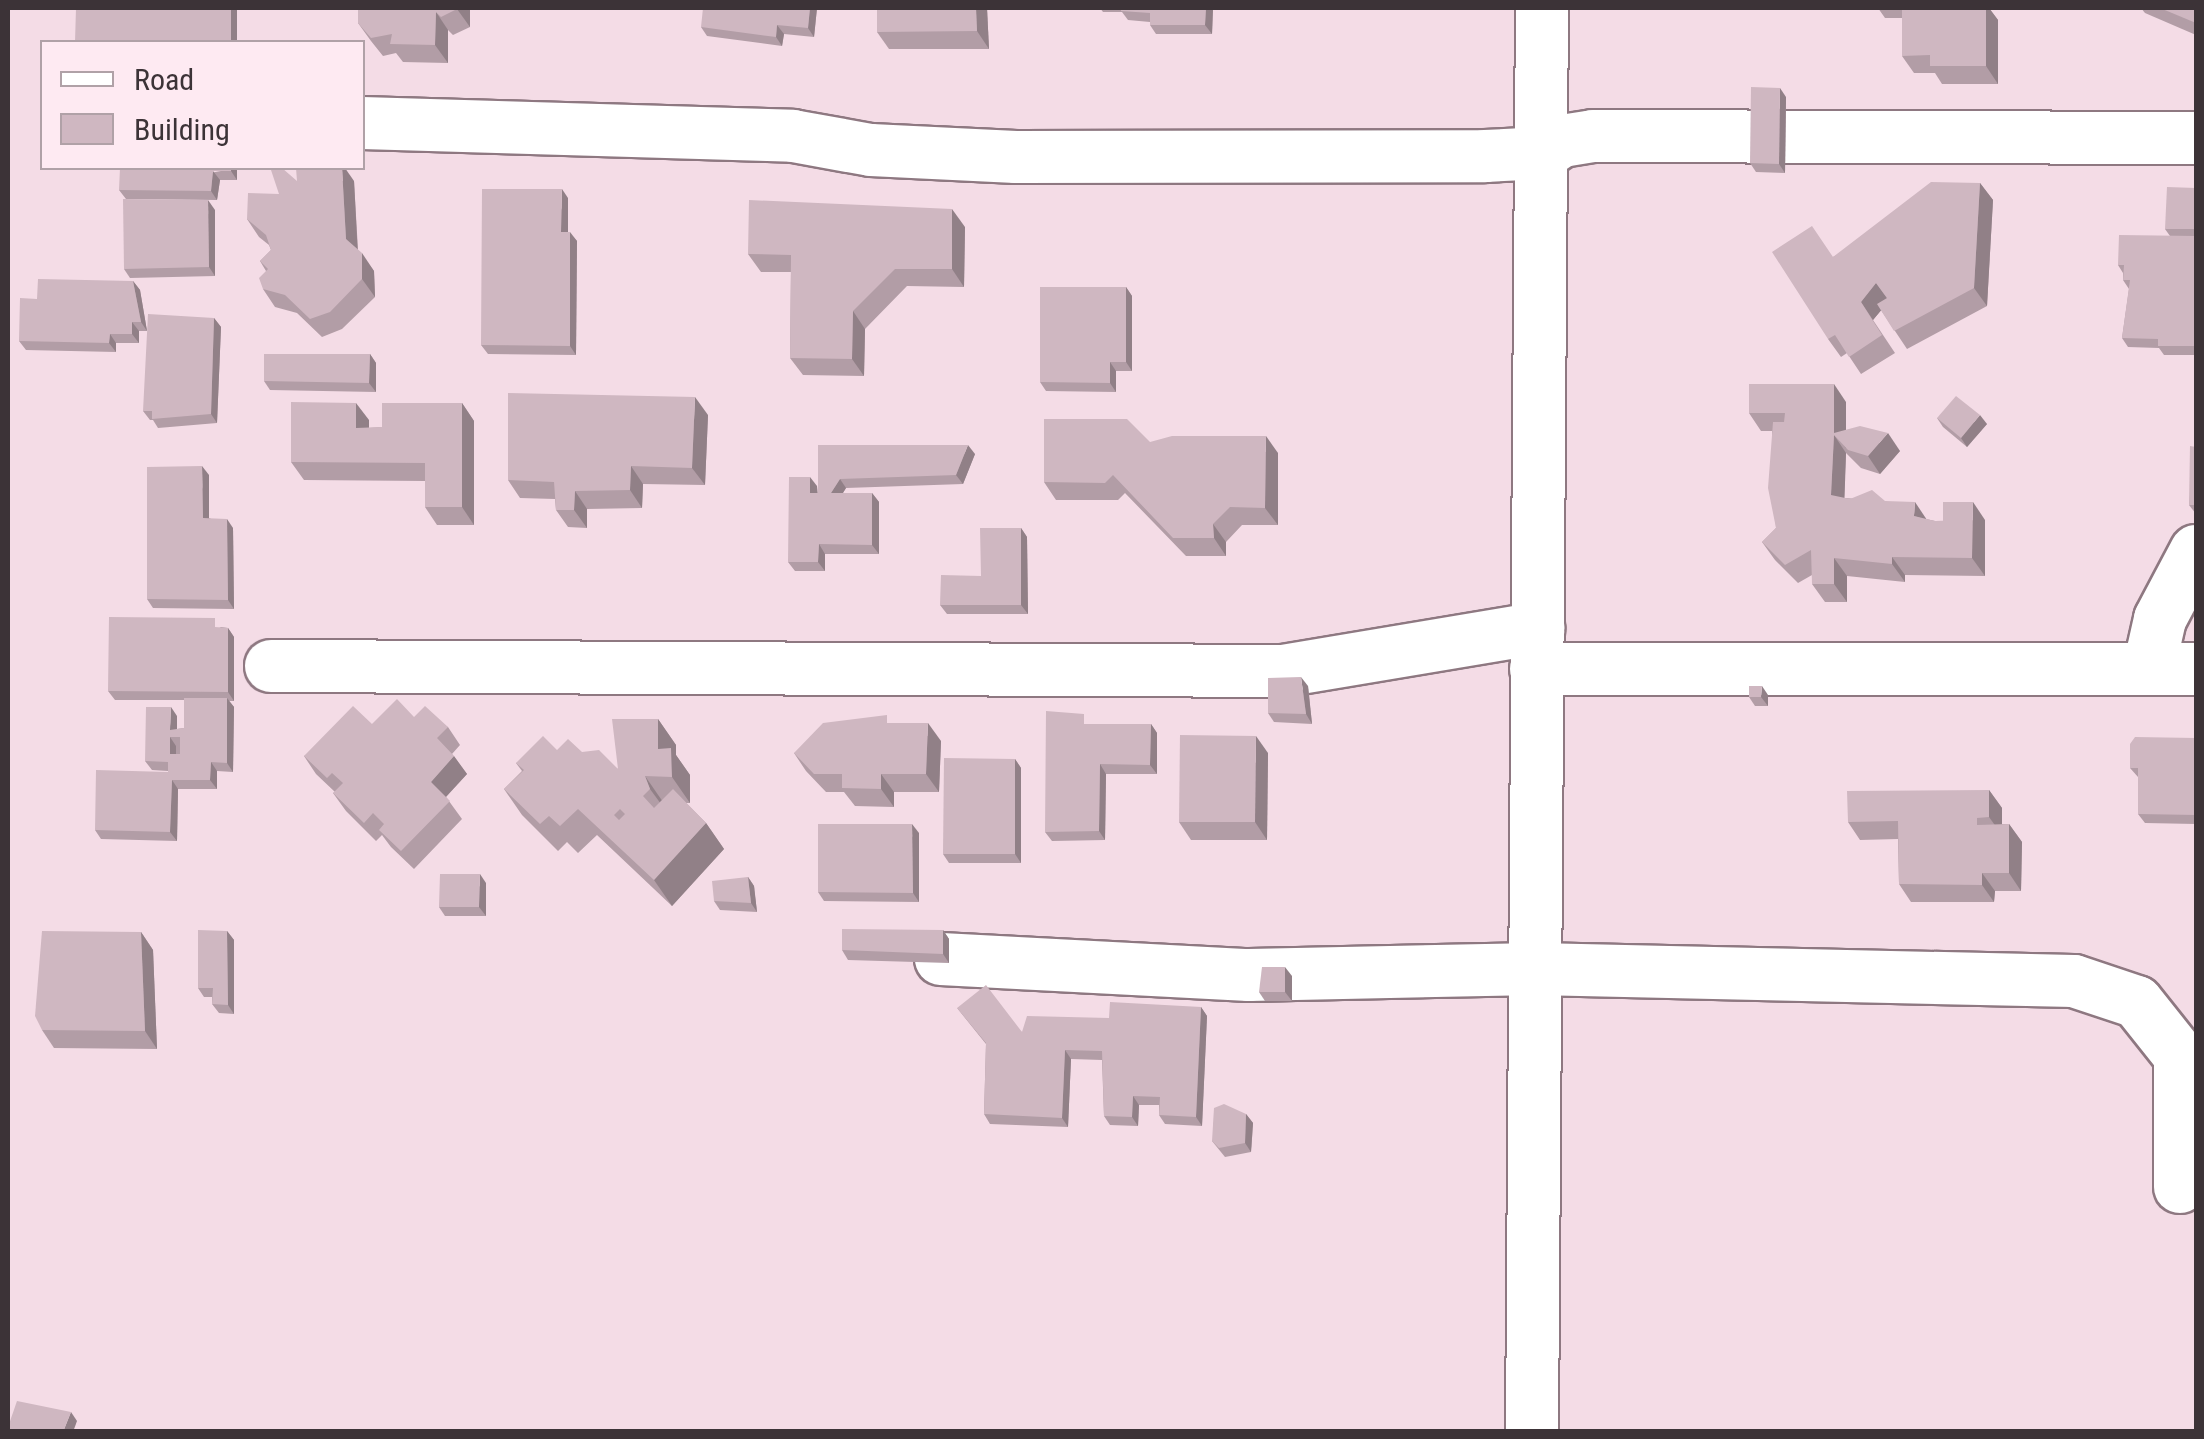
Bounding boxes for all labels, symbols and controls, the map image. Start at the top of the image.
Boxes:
legend [40,40,365,170]
text: Road [134,62,194,97]
text: Building [134,112,230,147]

